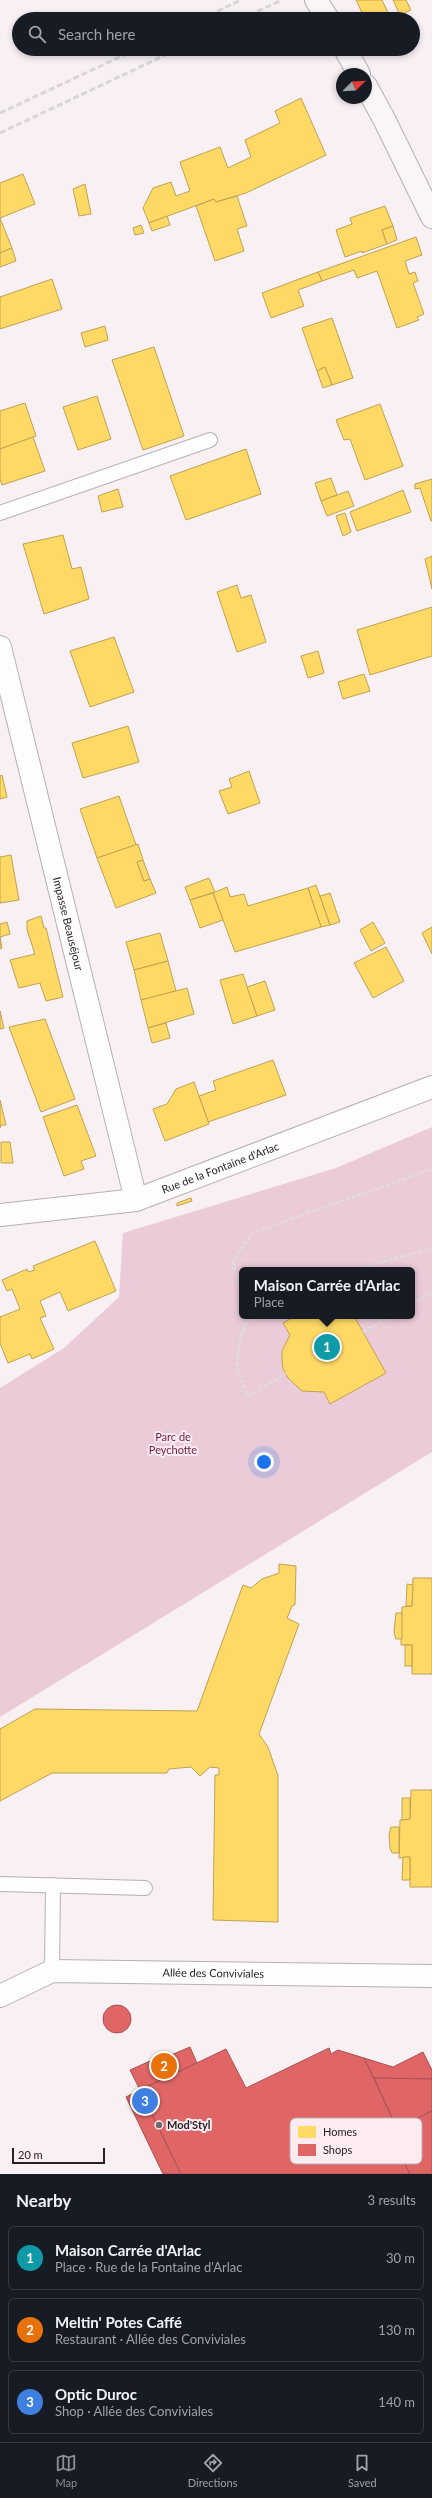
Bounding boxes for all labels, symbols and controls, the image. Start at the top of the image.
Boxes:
search box [12,12,420,56]
icon: search [26,23,48,45]
text: Search here [58,25,135,43]
north arrow [336,68,372,104]
street label: Impasse Beauséjour [51,875,86,972]
street label: Rue de la Fontaine d'Arlac [160,1139,281,1196]
popup [239,1267,415,1319]
text: Maison Carrée d'Arlac [254,1276,400,1294]
text: Place [254,1294,284,1310]
pin: 1 [314,1332,340,1362]
park label: Parc de Peychotte [149,1430,197,1456]
your location [254,1452,274,1472]
street label: Allée des Conviviales [162,1965,264,1980]
pin: 2 [151,2051,177,2081]
pin: 3 [132,2086,158,2116]
place label: Mod'Styl [167,2118,211,2131]
legend [290,2118,422,2164]
marker: Mod'Styl [154,2120,164,2130]
text: Homes [323,2125,357,2138]
text: Shops [323,2143,352,2156]
scale bar [12,2146,105,2165]
text: 20 m [18,2148,43,2161]
text: Nearby [16,2190,71,2211]
text: 3 results [368,2192,416,2208]
text: Maison Carrée d'Arlac [55,2241,201,2259]
text: 1 [26,2250,34,2266]
text: 30 m [386,2250,415,2266]
text: Place · Rue de la Fontaine d'Arlac [55,2259,242,2275]
text: Meltin' Potes Caffé [55,2313,182,2331]
text: 2 [26,2322,34,2338]
text: 130 m [378,2322,415,2338]
text: Restaurant · Allée des Conviviales [55,2331,246,2347]
text: Optic Duroc [55,2385,137,2403]
text: 3 [26,2394,34,2410]
text: 140 m [378,2394,415,2410]
text: Shop · Allée des Conviviales [55,2403,213,2419]
tab: Map [55,2452,77,2489]
tab: Directions [188,2452,237,2489]
tab: Saved [348,2452,377,2489]

